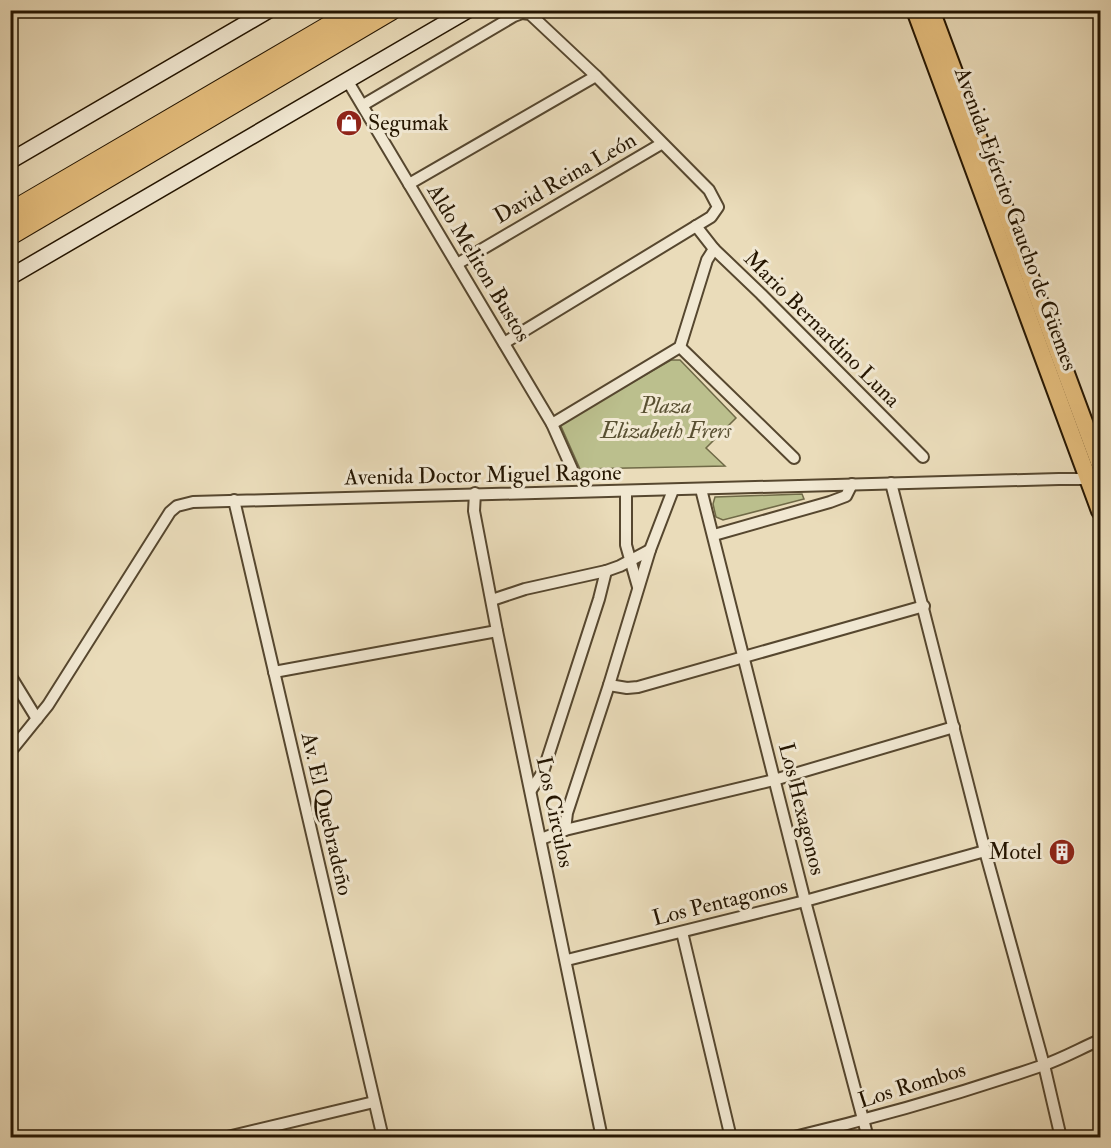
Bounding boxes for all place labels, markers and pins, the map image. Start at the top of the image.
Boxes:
shop icon: Segumak [334,108,364,138]
place label: Segumak [368,109,449,137]
building icon: Motel [1047,837,1077,867]
place label: Motel [989,838,1042,866]

